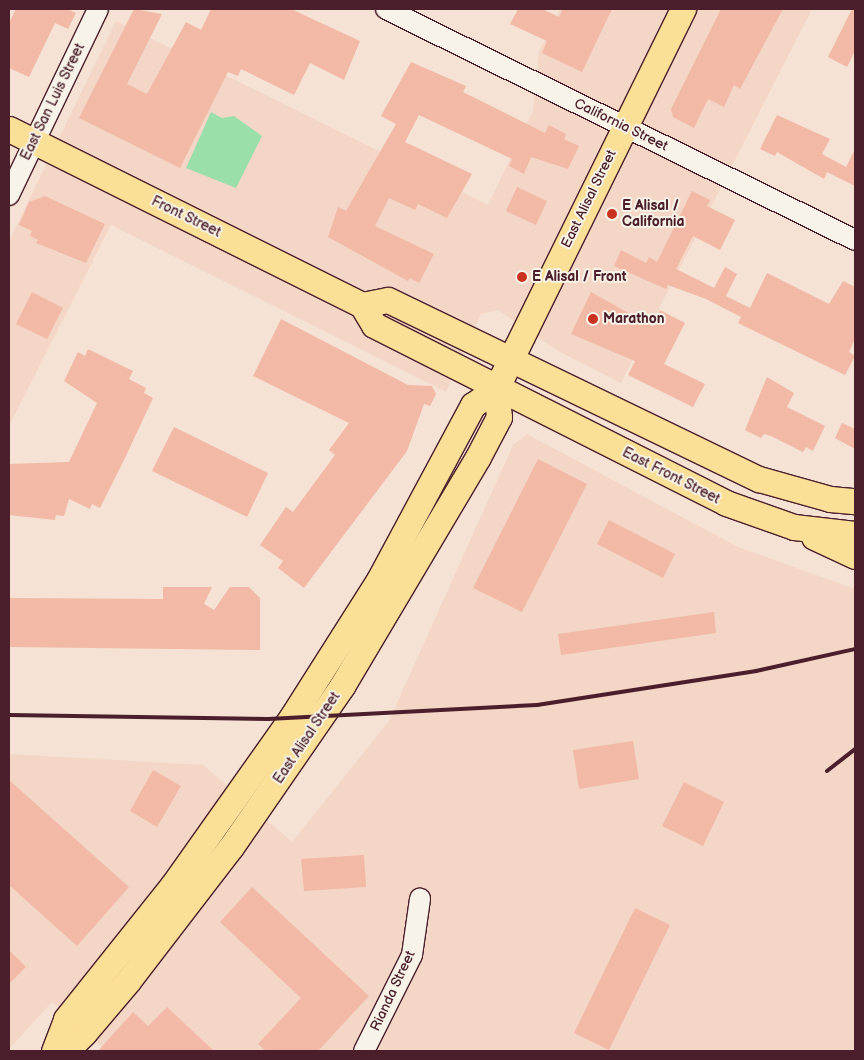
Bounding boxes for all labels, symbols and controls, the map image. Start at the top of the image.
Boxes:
street label: East San Luis Street [17,41,89,163]
street label: California Street [571,95,671,155]
street label: East Alisal Street [558,147,620,251]
street label: Front Street [148,193,224,241]
place label: E Alisal / California [622,198,685,230]
marker: E Alisal / California [606,208,618,220]
place label: E Alisal / Front [532,269,626,285]
marker: E Alisal / Front [516,271,528,283]
place label: Marathon [603,311,665,327]
marker: Marathon [587,313,599,325]
street label: East Front Street [619,444,723,508]
street label: East Alisal Street [270,689,344,787]
street label: Rianda Street [367,948,419,1034]

